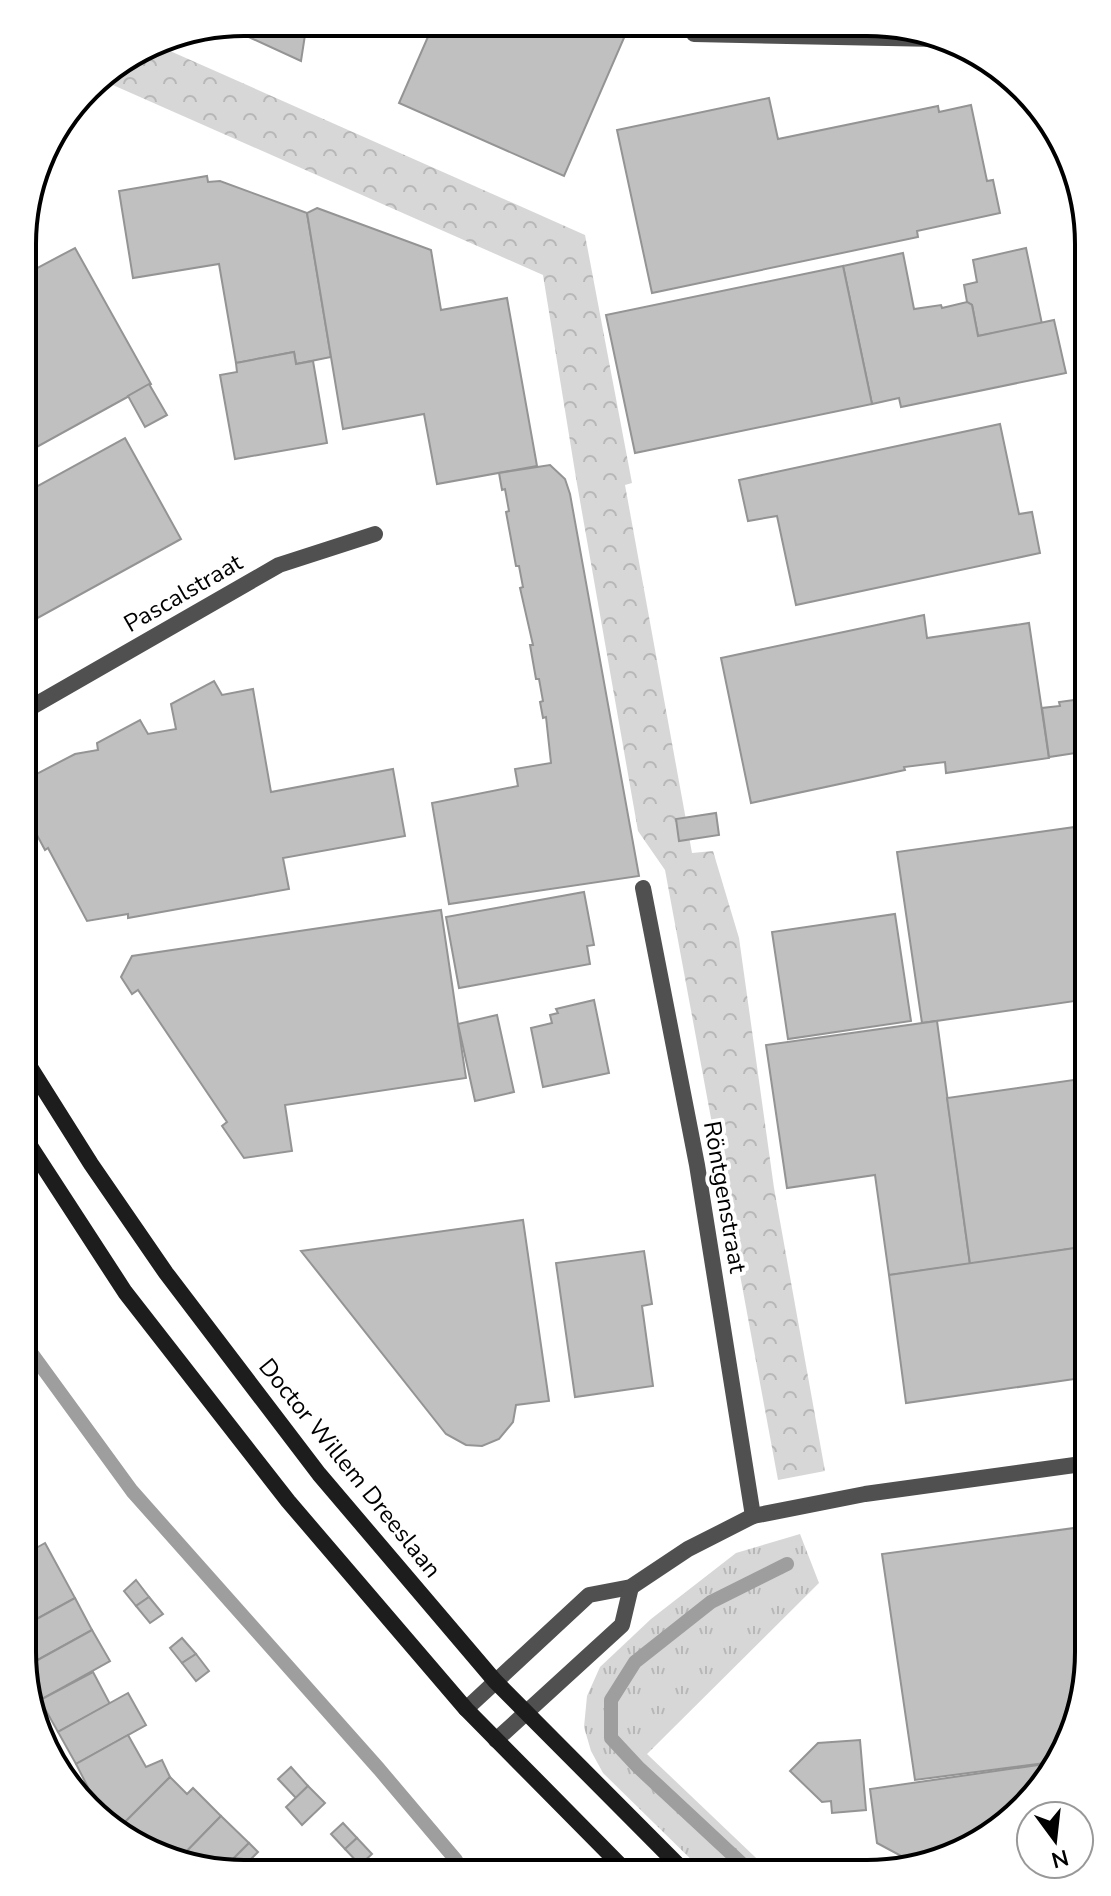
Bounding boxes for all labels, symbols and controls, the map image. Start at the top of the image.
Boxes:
street label: Pascalstraat [118,546,249,640]
street label: Röntgenstraat [696,1119,754,1276]
street label: Doctor Willem Dreeslaan [251,1352,449,1584]
north arrow [1015,1800,1095,1880]
text: N [1048,1842,1072,1875]

